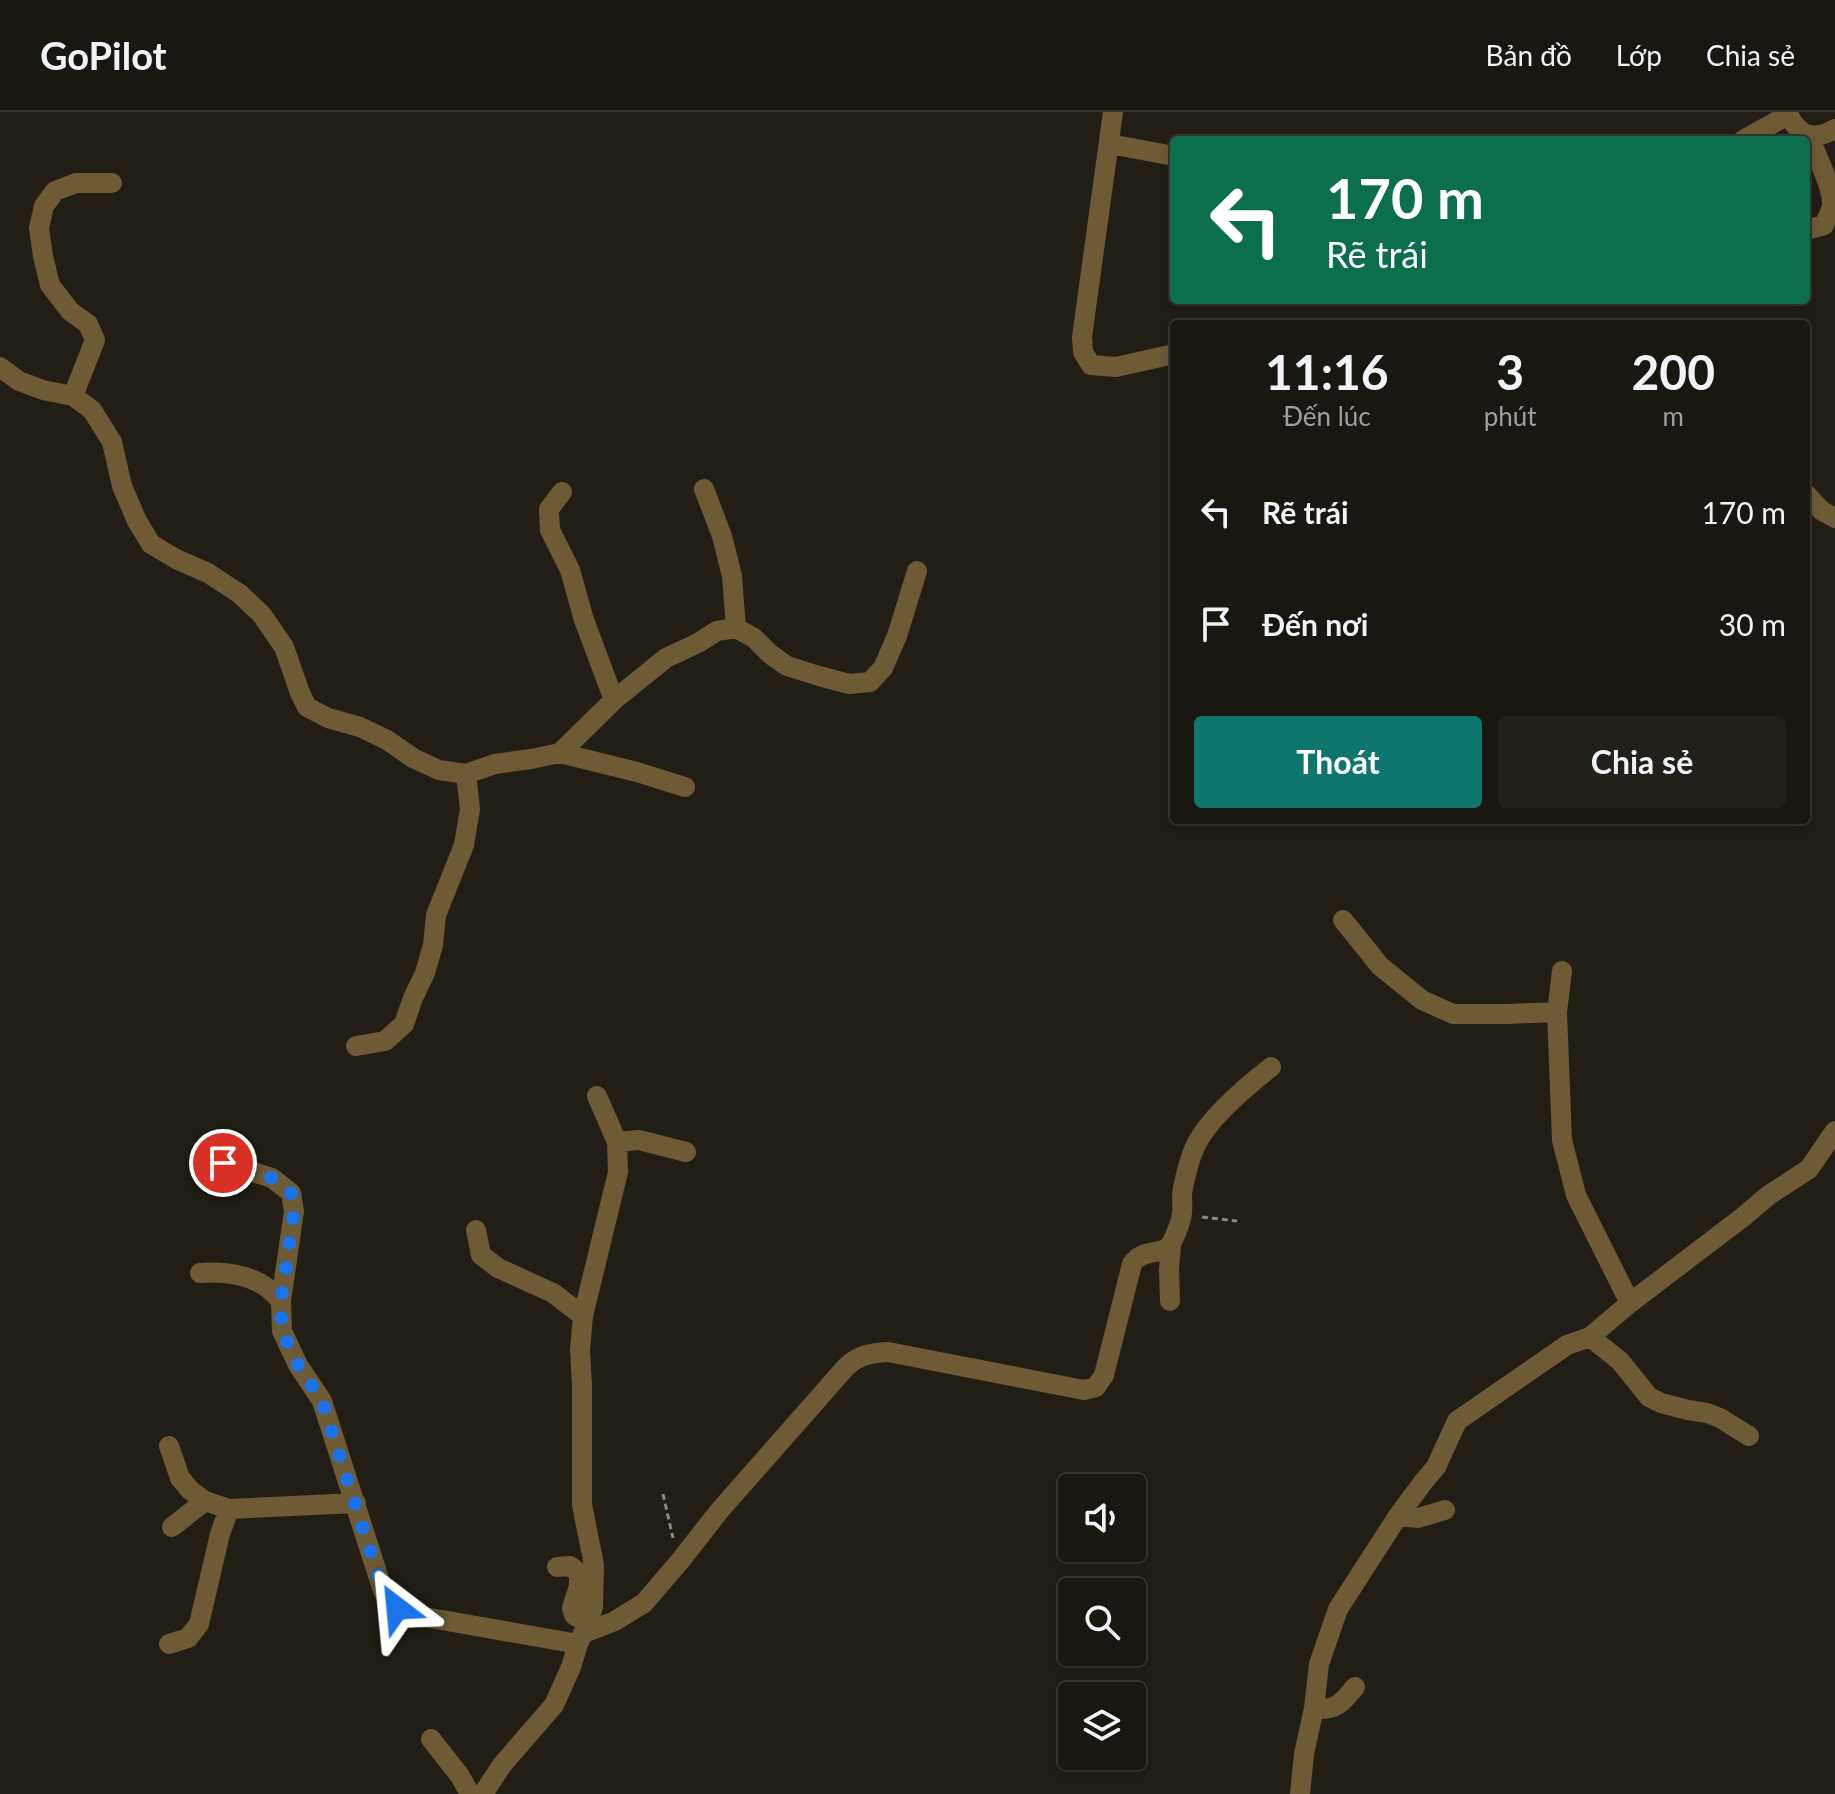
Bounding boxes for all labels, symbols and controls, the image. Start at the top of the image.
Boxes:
text: GoPilot [40,32,167,78]
text: Bản đồ [1486,38,1572,72]
text: Lớp [1616,38,1662,72]
text: Chia sẻ [1706,38,1795,72]
text: 170 m [1326,164,1484,231]
icon: left [1194,168,1298,272]
text: Rẽ trái [1326,232,1428,276]
text: 11:16 [1265,343,1389,400]
text: 3 [1496,343,1524,400]
text: 200 [1632,343,1715,400]
text: Đến lúc [1283,400,1371,432]
text: phút [1484,400,1537,432]
text: m [1663,400,1684,432]
icon: left [1194,490,1238,534]
text: Rẽ trái [1262,494,1349,530]
text: 170 m [1701,494,1786,530]
icon: arrive [1194,602,1238,646]
text: Đến nơi [1262,606,1368,642]
text: 30 m [1719,606,1786,642]
button: Thoát [1194,716,1482,808]
button: Chia sẻ [1498,716,1786,808]
pin [189,1129,257,1197]
icon: arrive [201,1141,245,1185]
map controls [1058,1474,1146,1770]
button: sound [1058,1474,1146,1562]
position arrow [355,1566,439,1650]
button: search [1058,1578,1146,1666]
button: layers [1058,1682,1146,1770]

